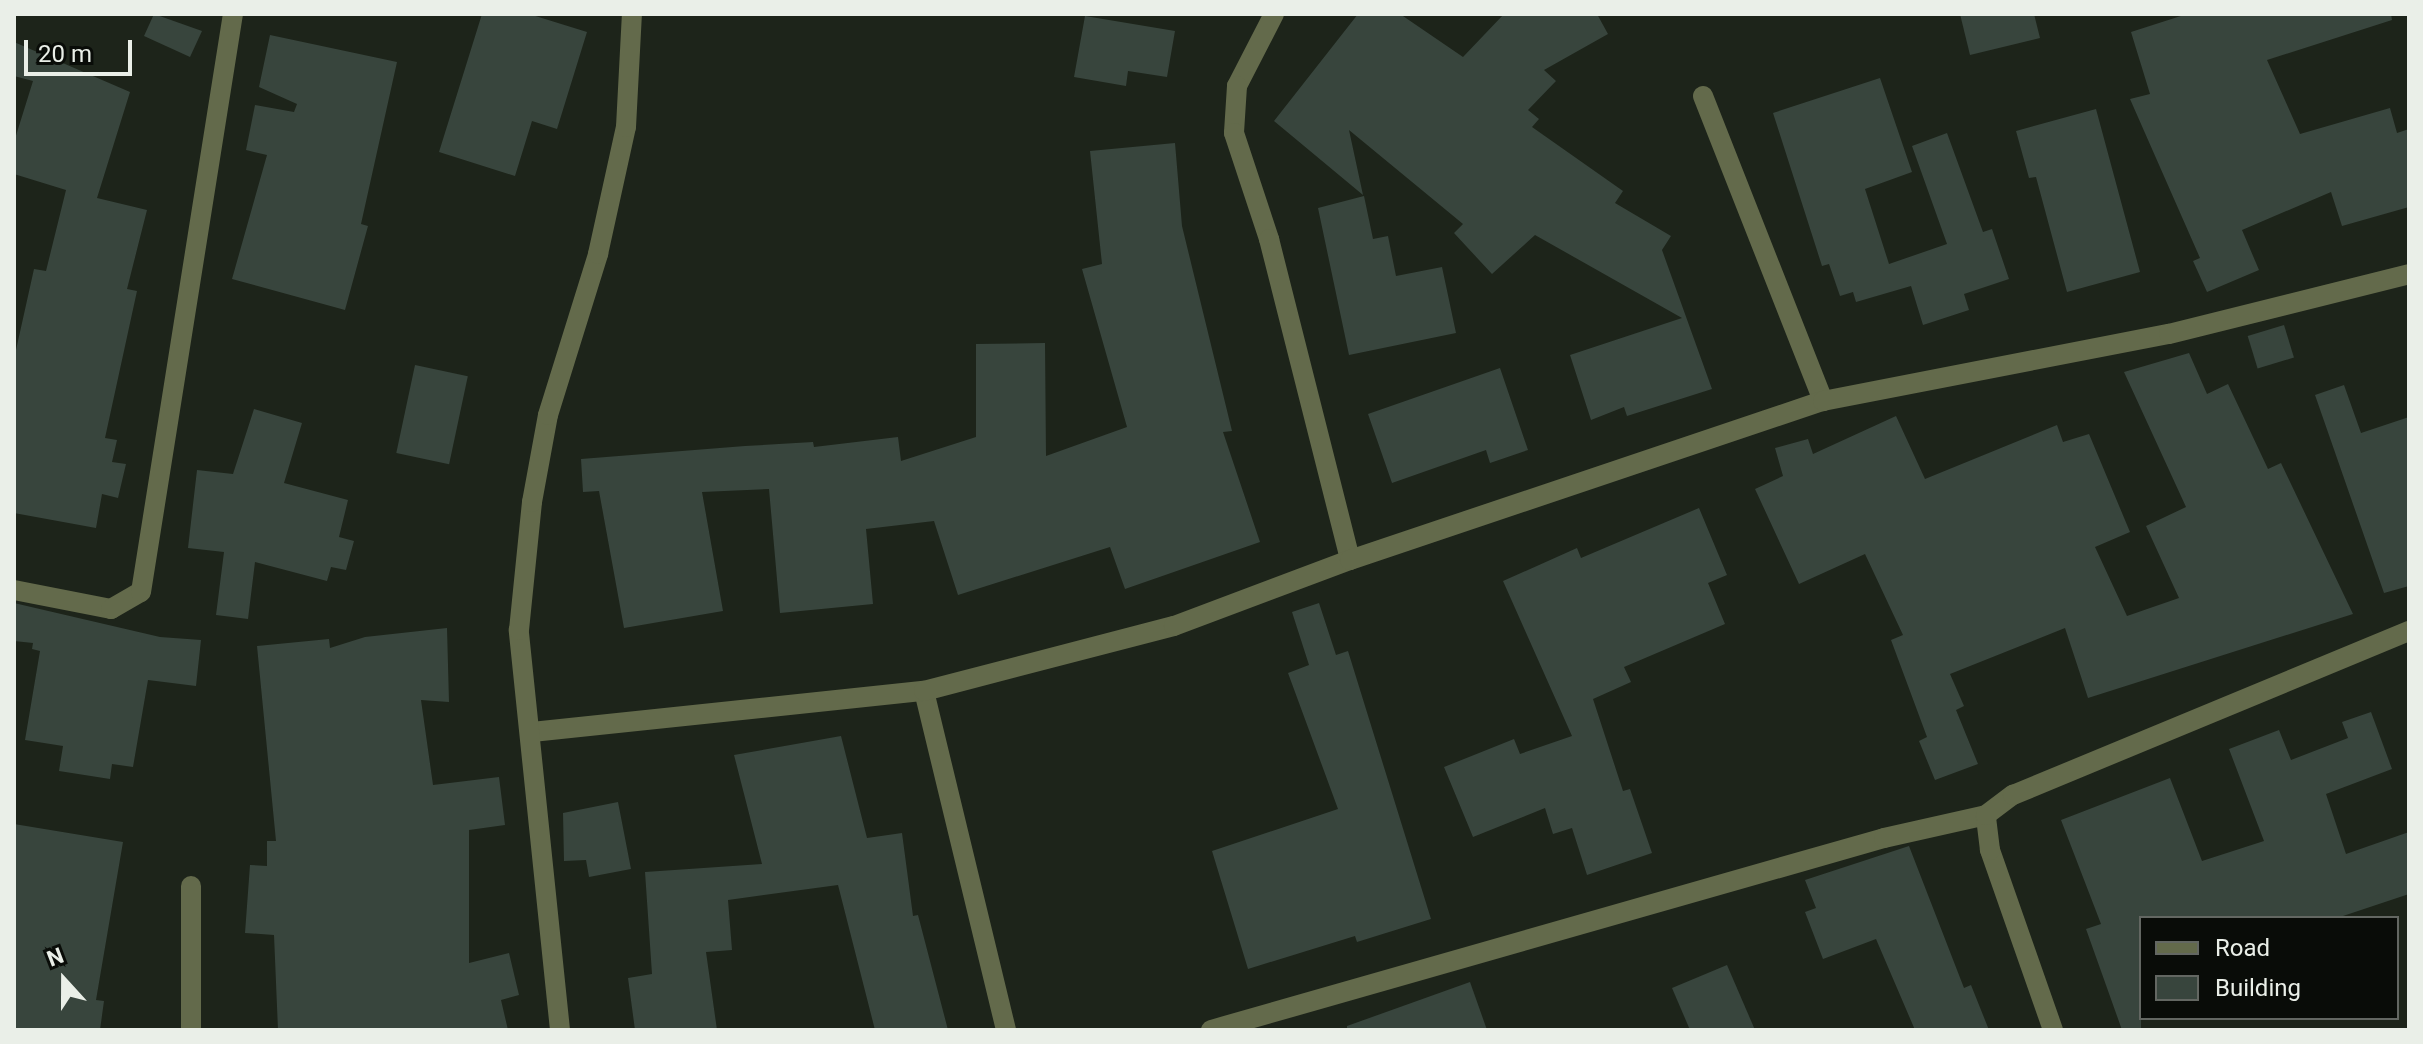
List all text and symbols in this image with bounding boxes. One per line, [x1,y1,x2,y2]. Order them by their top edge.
scale bar [28,24,136,74]
text: 20 m [38,40,92,68]
legend [2139,916,2399,1020]
text: Road [2215,934,2270,962]
north arrow [24,940,104,1020]
text: N [43,943,67,972]
text: Building [2215,974,2301,1002]

